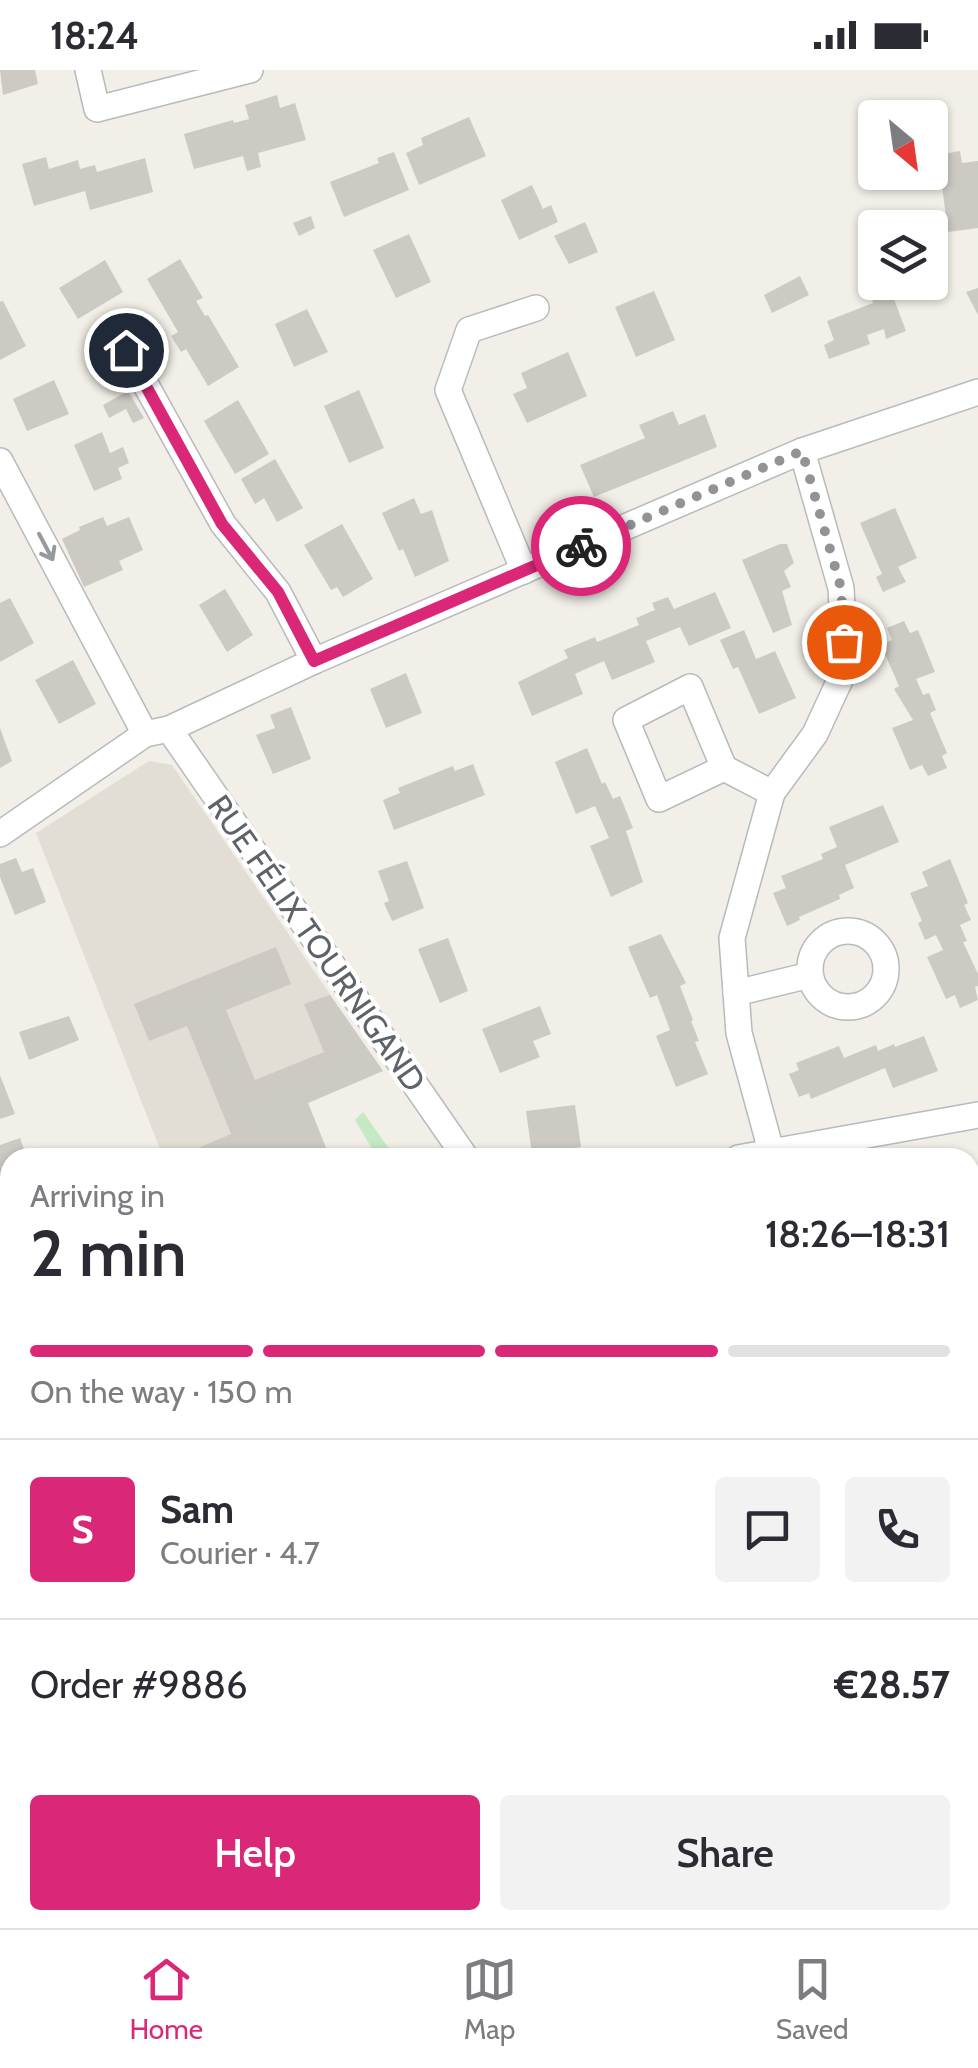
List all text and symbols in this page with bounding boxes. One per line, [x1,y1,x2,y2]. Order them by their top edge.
text: 18:24 [50,12,139,59]
north arrow [858,100,948,190]
map controls [858,100,948,300]
button: layers [858,210,948,300]
pin [84,308,169,393]
icon: home [99,323,154,378]
courier [531,496,631,596]
icon: bike [554,519,609,574]
one-way arrow [37,532,56,562]
pin [802,600,887,685]
icon: bag [817,615,872,670]
street label: RUE FÉLIX TOURNIGAND [200,787,434,1099]
text: Arriving in [30,1176,165,1215]
text: 18:26–18:31 [765,1210,950,1257]
text: 2 min [30,1213,187,1292]
text: On the way · 150 m [30,1372,293,1411]
button: chat [715,1477,820,1582]
button: phone [845,1477,950,1582]
text: Sam [160,1486,234,1533]
text: S [71,1506,94,1553]
text: Courier · 4.7 [160,1533,320,1572]
text: Order #9886 [30,1661,248,1708]
text: €28.57 [834,1661,950,1708]
button: Help [30,1795,480,1910]
button: Share [500,1795,950,1910]
tab: Home [129,1952,203,2046]
tab: Map [462,1952,517,2046]
tab: Saved [776,1952,849,2046]

